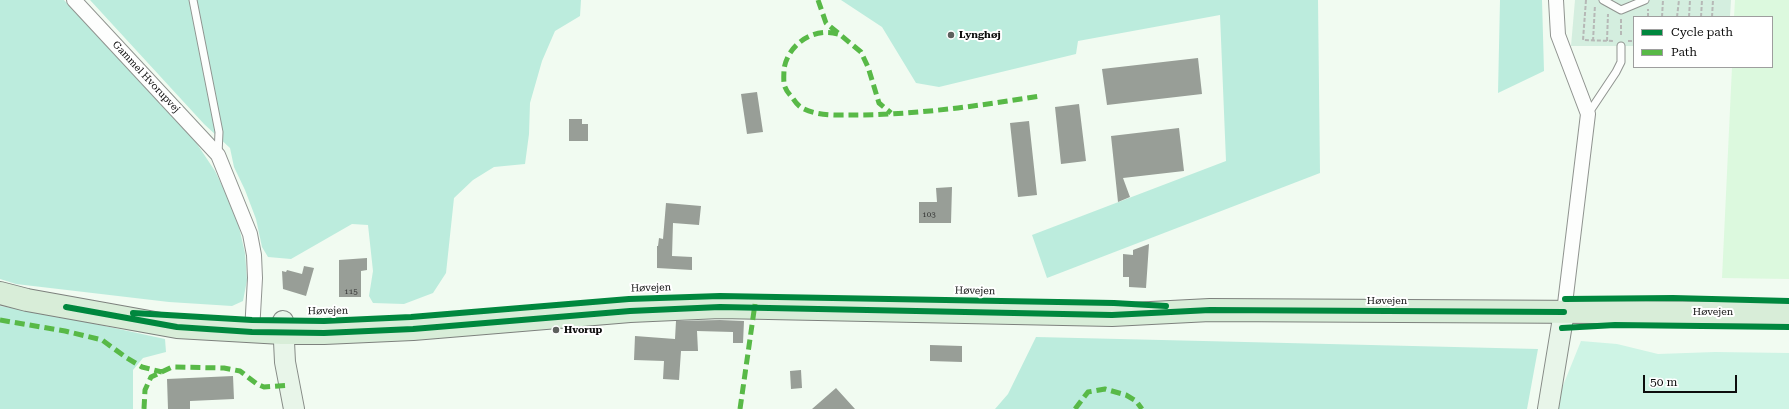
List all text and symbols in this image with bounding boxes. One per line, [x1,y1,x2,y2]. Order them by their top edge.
legend [1633,16,1773,68]
text: Cycle path [1671,25,1733,39]
place label: Lynghøj [959,29,1001,41]
marker: Lynghøj [946,30,956,40]
street label: Gammel Hvorupvej [110,39,182,115]
text: Path [1671,45,1697,59]
house number: 103 [922,210,936,220]
street label: Høvejen [631,281,671,295]
street label: Høvejen [955,285,995,297]
house number: 115 [344,287,358,297]
street label: Høvejen [1367,295,1407,307]
street label: Høvejen [308,305,348,317]
street label: Høvejen [1693,306,1733,318]
place label: Hvorup [564,324,602,336]
marker: Hvorup [551,325,561,335]
scale bar [1645,367,1739,393]
text: 50 m [1650,375,1677,389]

